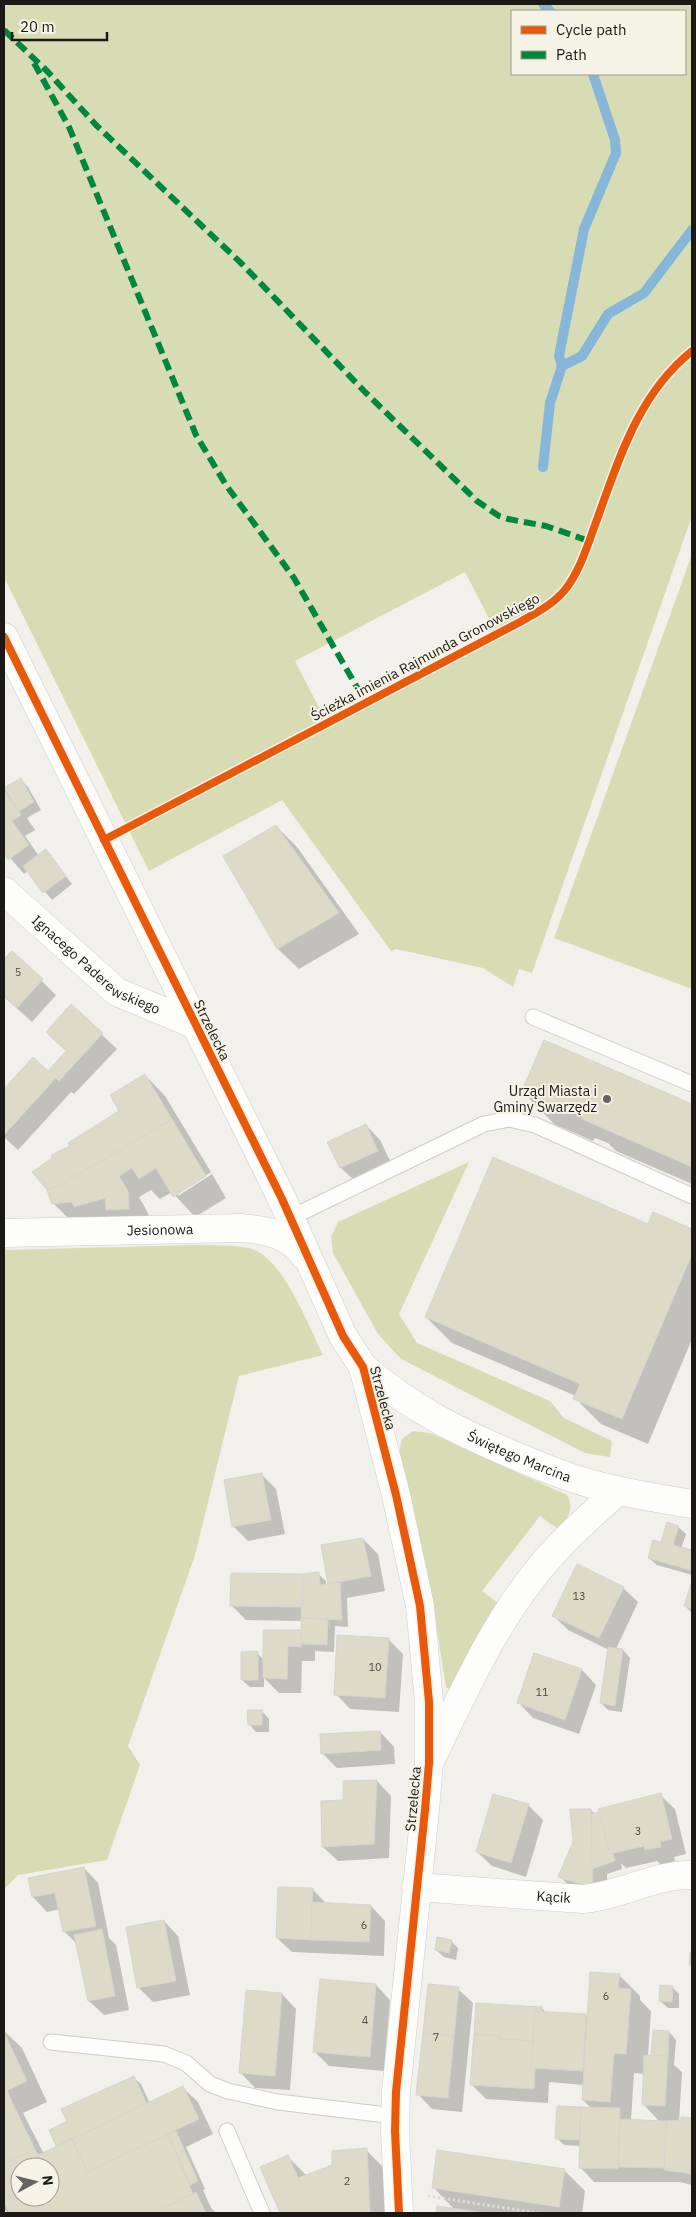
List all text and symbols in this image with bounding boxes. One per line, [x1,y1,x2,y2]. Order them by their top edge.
scale bar [12,10,108,42]
legend [511,10,686,75]
text: 20 m [20,17,55,36]
text: Cycle path [556,20,627,39]
text: Path [556,45,587,64]
street label: Ścieżka imienia Rajmunda Gronowskiego [307,588,543,725]
street label: Ignacego Paderewskiego [28,911,163,1018]
house number: 5 [15,965,21,979]
street label: Strzelecka [190,997,235,1064]
place label: Urząd Miasta i Gminy Swarzędz [493,1082,597,1116]
marker: Urząd Miasta i Gminy Swarzędz [601,1093,613,1105]
street label: Jesionowa [126,1220,194,1239]
street label: Strzelecka [366,1364,400,1432]
street label: Świętego Marcina [464,1426,574,1486]
house number: 13 [572,1589,586,1603]
house number: 10 [368,1660,382,1674]
house number: 11 [535,1685,549,1699]
street label: Strzelecka [401,1765,425,1832]
house number: 3 [635,1824,641,1838]
street label: Kącik [536,1887,572,1907]
house number: 6 [361,1918,367,1932]
house number: 6 [603,1989,609,2003]
house number: 4 [362,2013,369,2027]
house number: 7 [433,2030,439,2044]
north arrow [10,2157,60,2207]
text: N [38,2174,57,2187]
house number: 2 [344,2174,350,2188]

